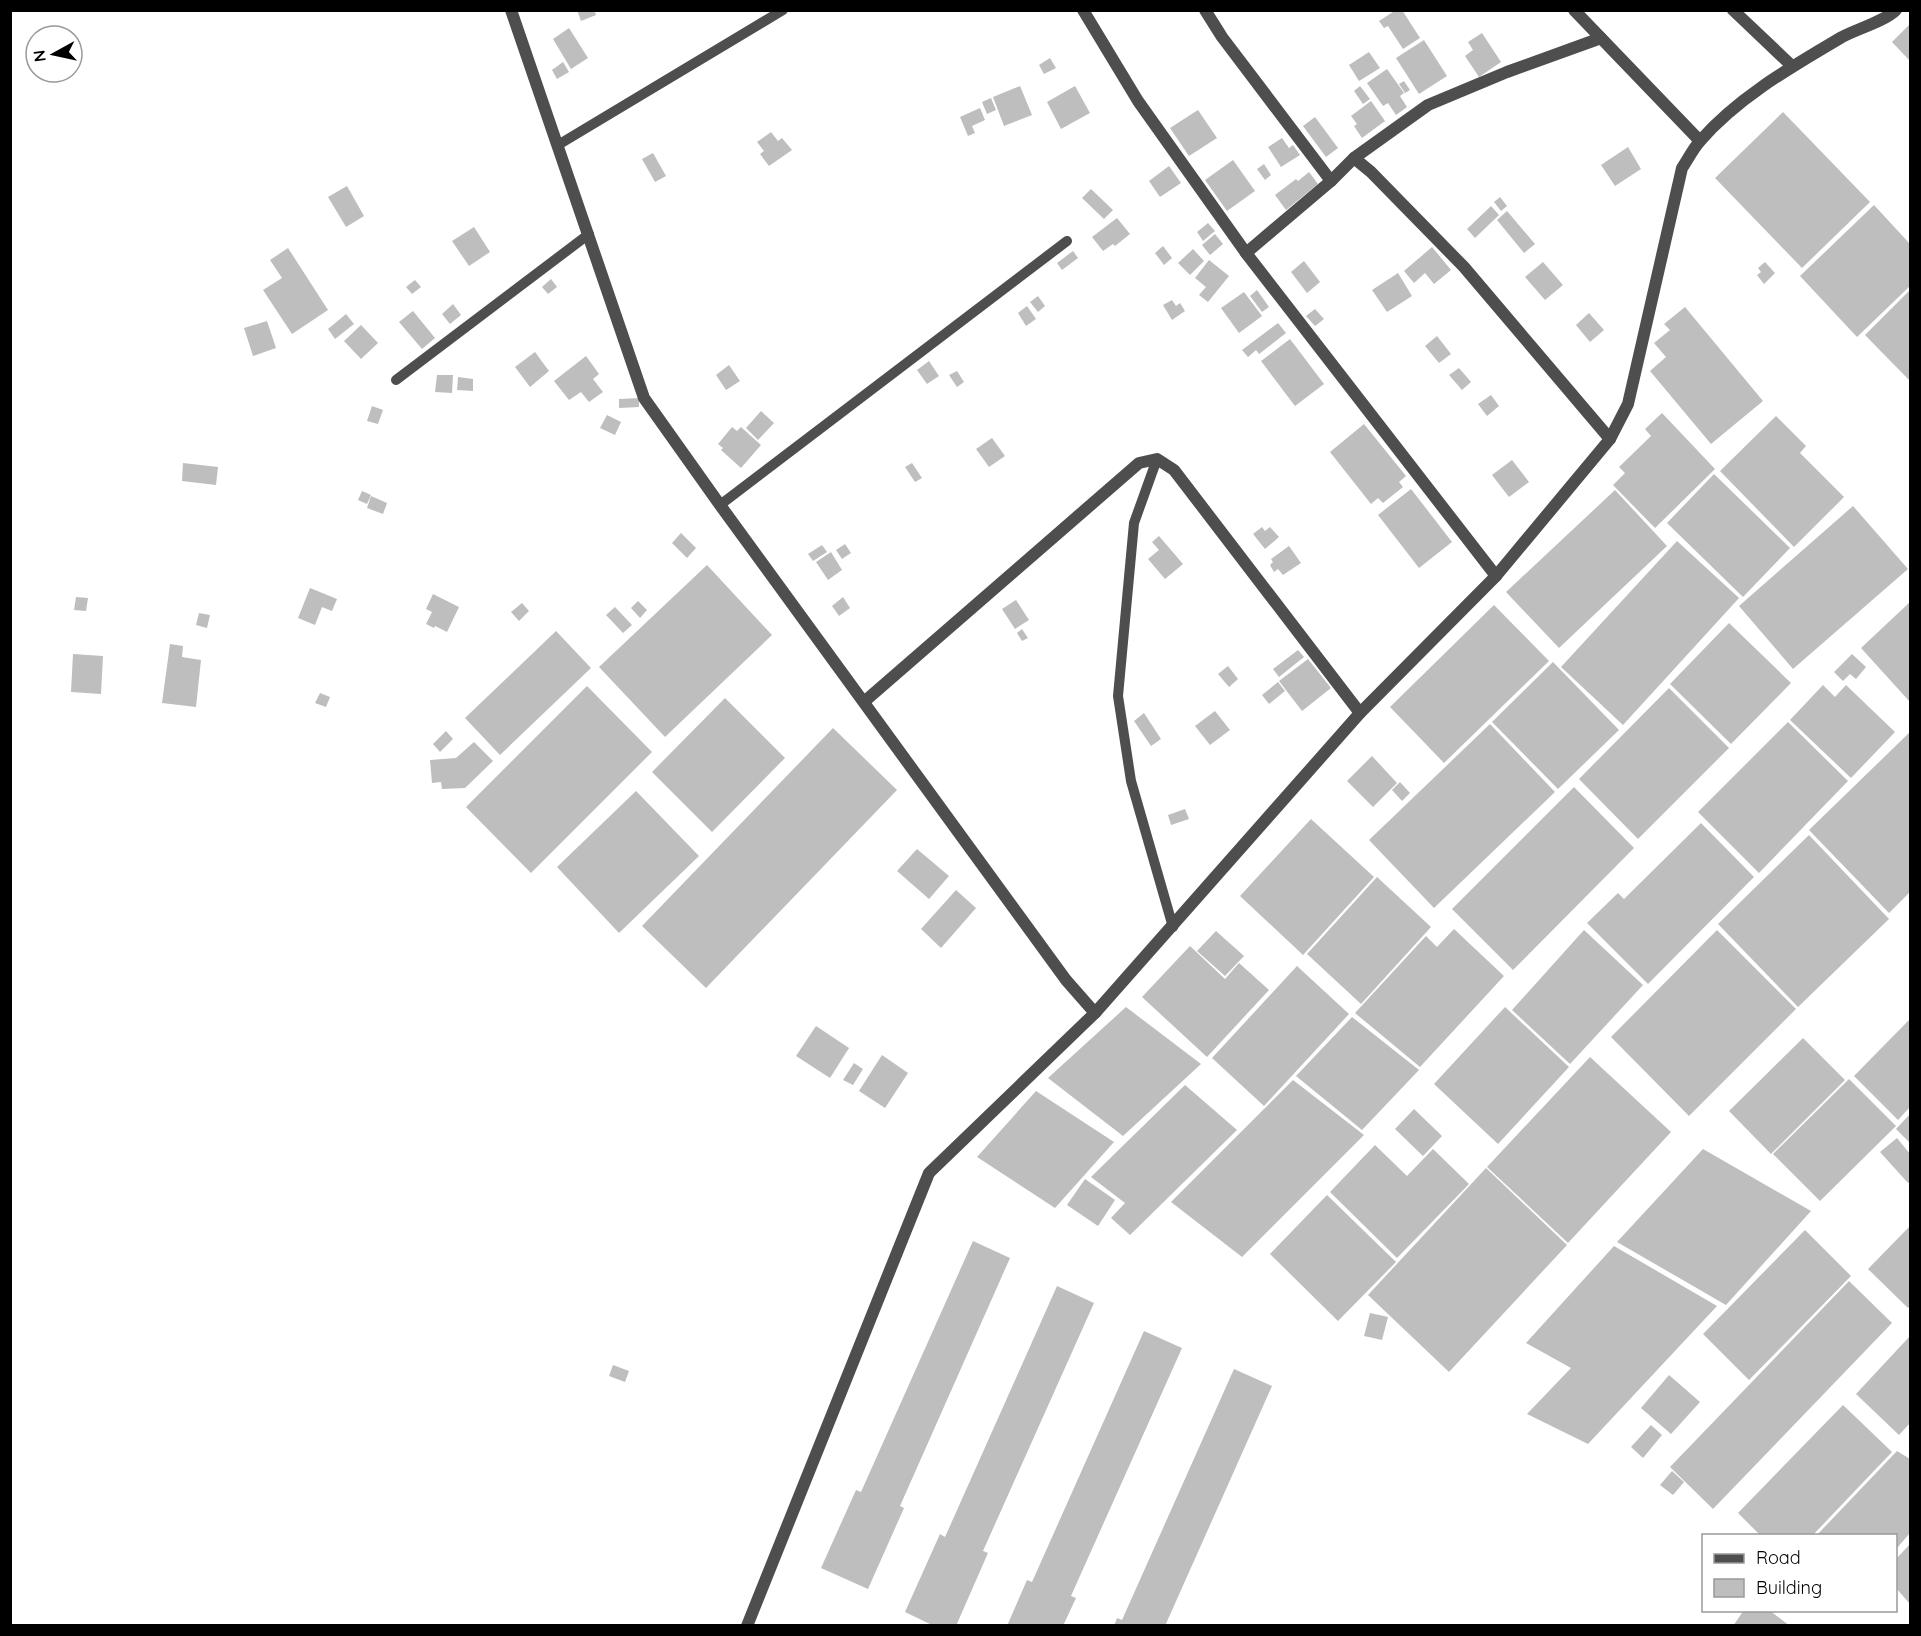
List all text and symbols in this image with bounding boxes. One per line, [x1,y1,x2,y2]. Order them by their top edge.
north arrow [24,24,84,84]
text: N [28,49,50,63]
legend [1702,1534,1897,1612]
text: Road [1756,1546,1801,1569]
text: Building [1756,1576,1822,1599]

